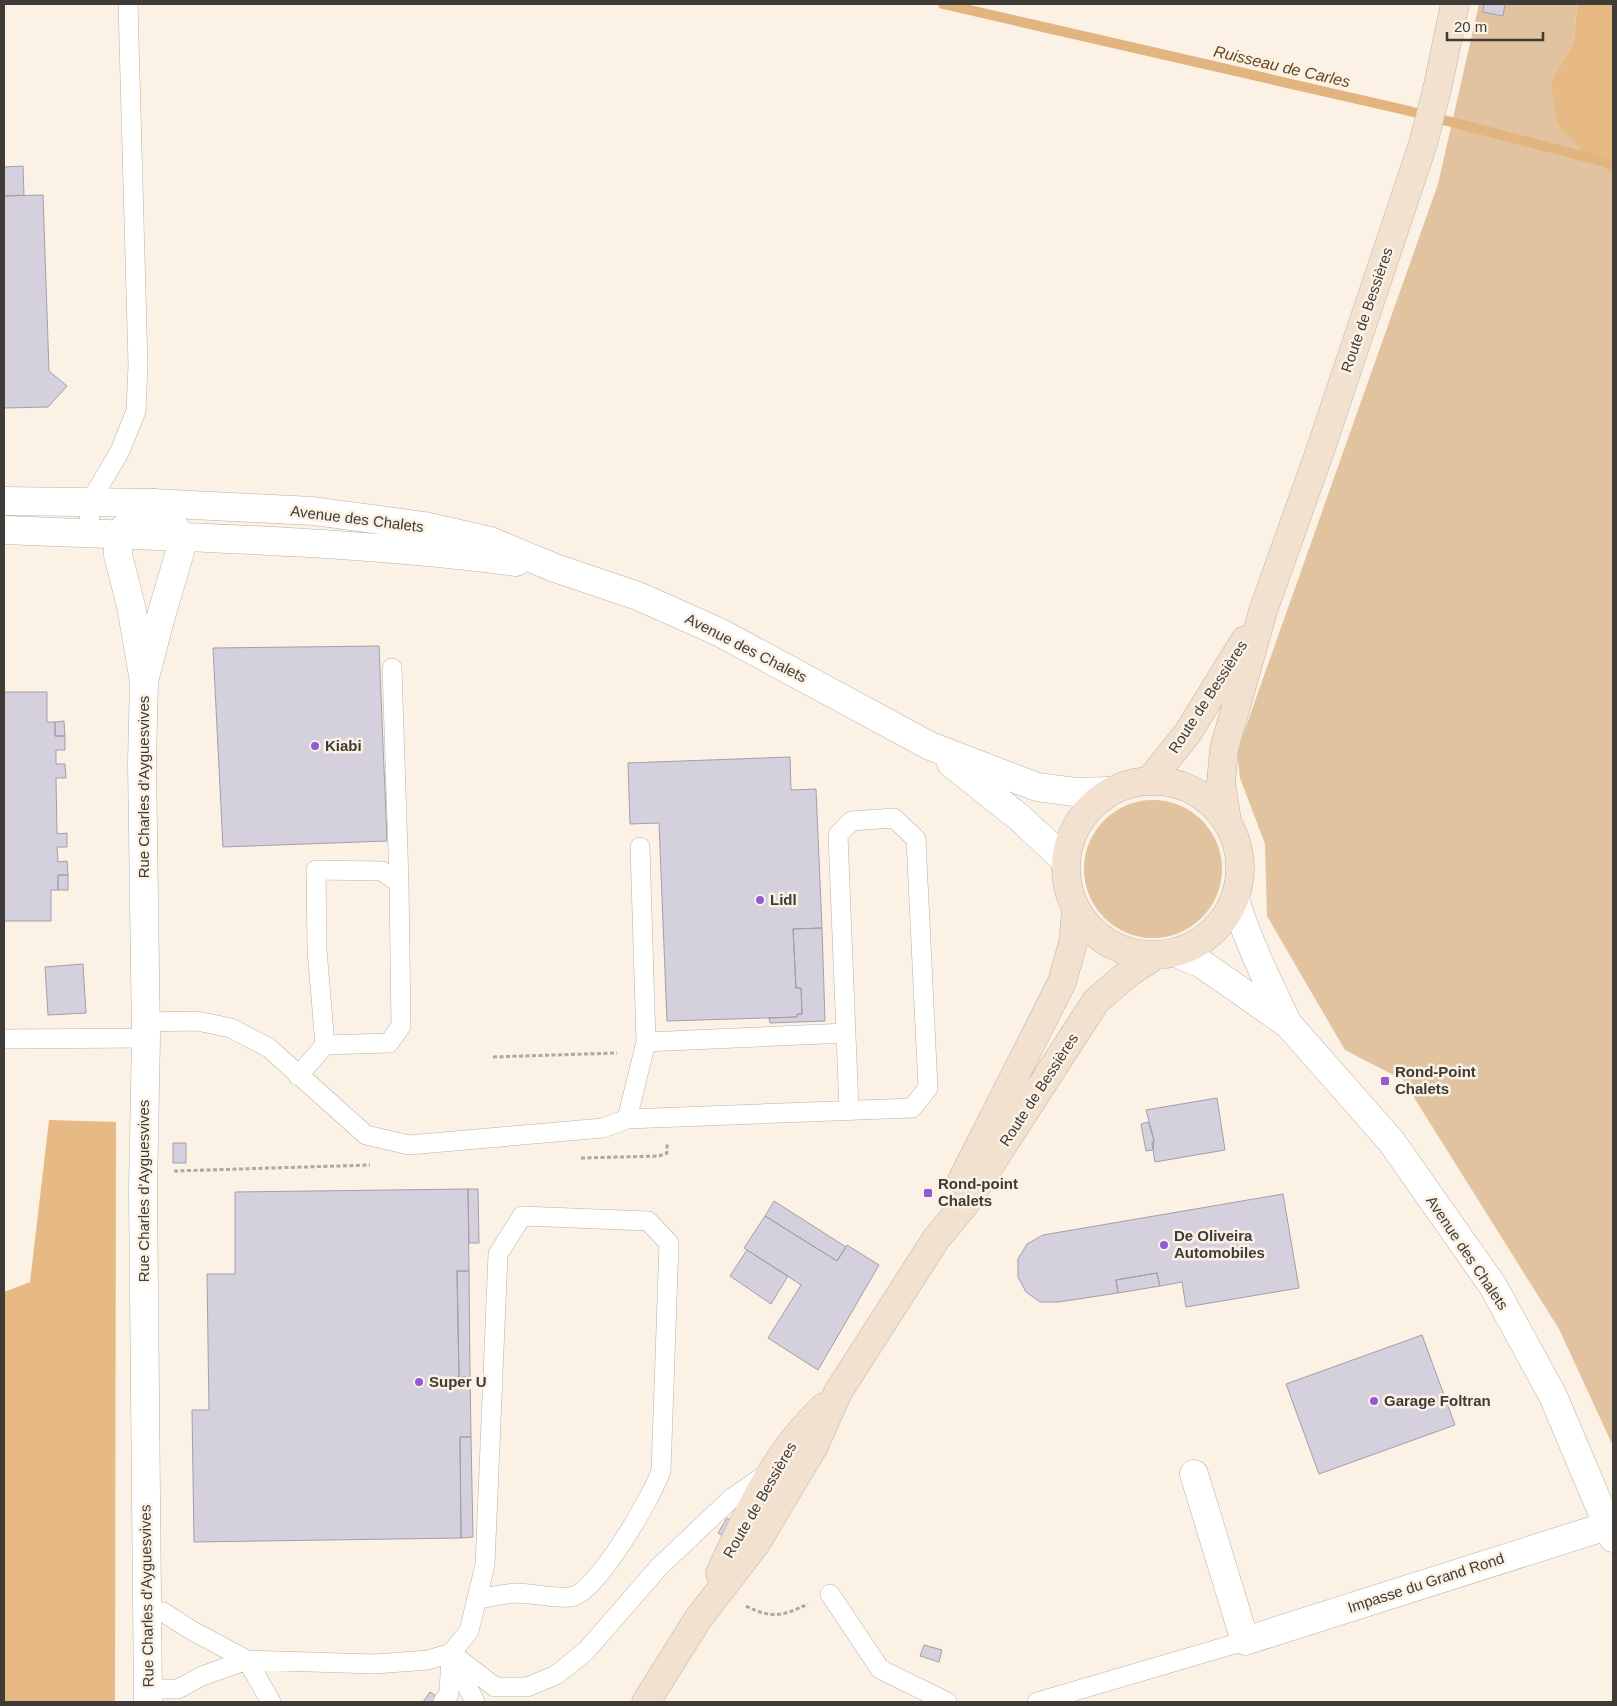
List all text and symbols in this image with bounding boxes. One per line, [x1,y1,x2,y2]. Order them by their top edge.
scale bar [1447,10,1543,42]
text: 20 m [1454,18,1487,35]
water label: Ruisseau de Carles [1212,43,1352,90]
street label: Route de Bessières [1337,245,1396,374]
street label: Avenue des Chalets [290,502,425,535]
street label: Avenue des Chalets [683,610,810,686]
street label: Route de Bessières [1165,637,1250,756]
street label: Rue Charles d'Ayguesvives [135,696,152,878]
place label: Kiabi [325,737,362,754]
marker: Kiabi [309,740,321,752]
place label: Lidl [770,891,797,908]
marker: Lidl [754,894,766,906]
street label: Route de Bessières [996,1030,1081,1149]
place label: Rond-Point Chalets [1395,1063,1476,1097]
marker: Rond-Point Chalets [1379,1075,1391,1087]
street label: Rue Charles d'Ayguesvives [135,1100,152,1282]
place label: Rond-point Chalets [938,1175,1018,1209]
marker: Rond-point Chalets [922,1187,934,1199]
street label: Avenue des Chalets [1423,1192,1512,1313]
place label: De Oliveira Automobiles [1174,1227,1265,1261]
marker: De Oliveira Automobiles [1158,1239,1170,1251]
place label: Super U [429,1373,487,1390]
marker: Super U [413,1376,425,1388]
place label: Garage Foltran [1384,1392,1491,1409]
marker: Garage Foltran [1368,1395,1380,1407]
street label: Route de Bessières [719,1439,800,1561]
street label: Rue Charles d'Ayguesvives [136,1505,157,1687]
street label: Impasse du Grand Rond [1345,1549,1506,1616]

